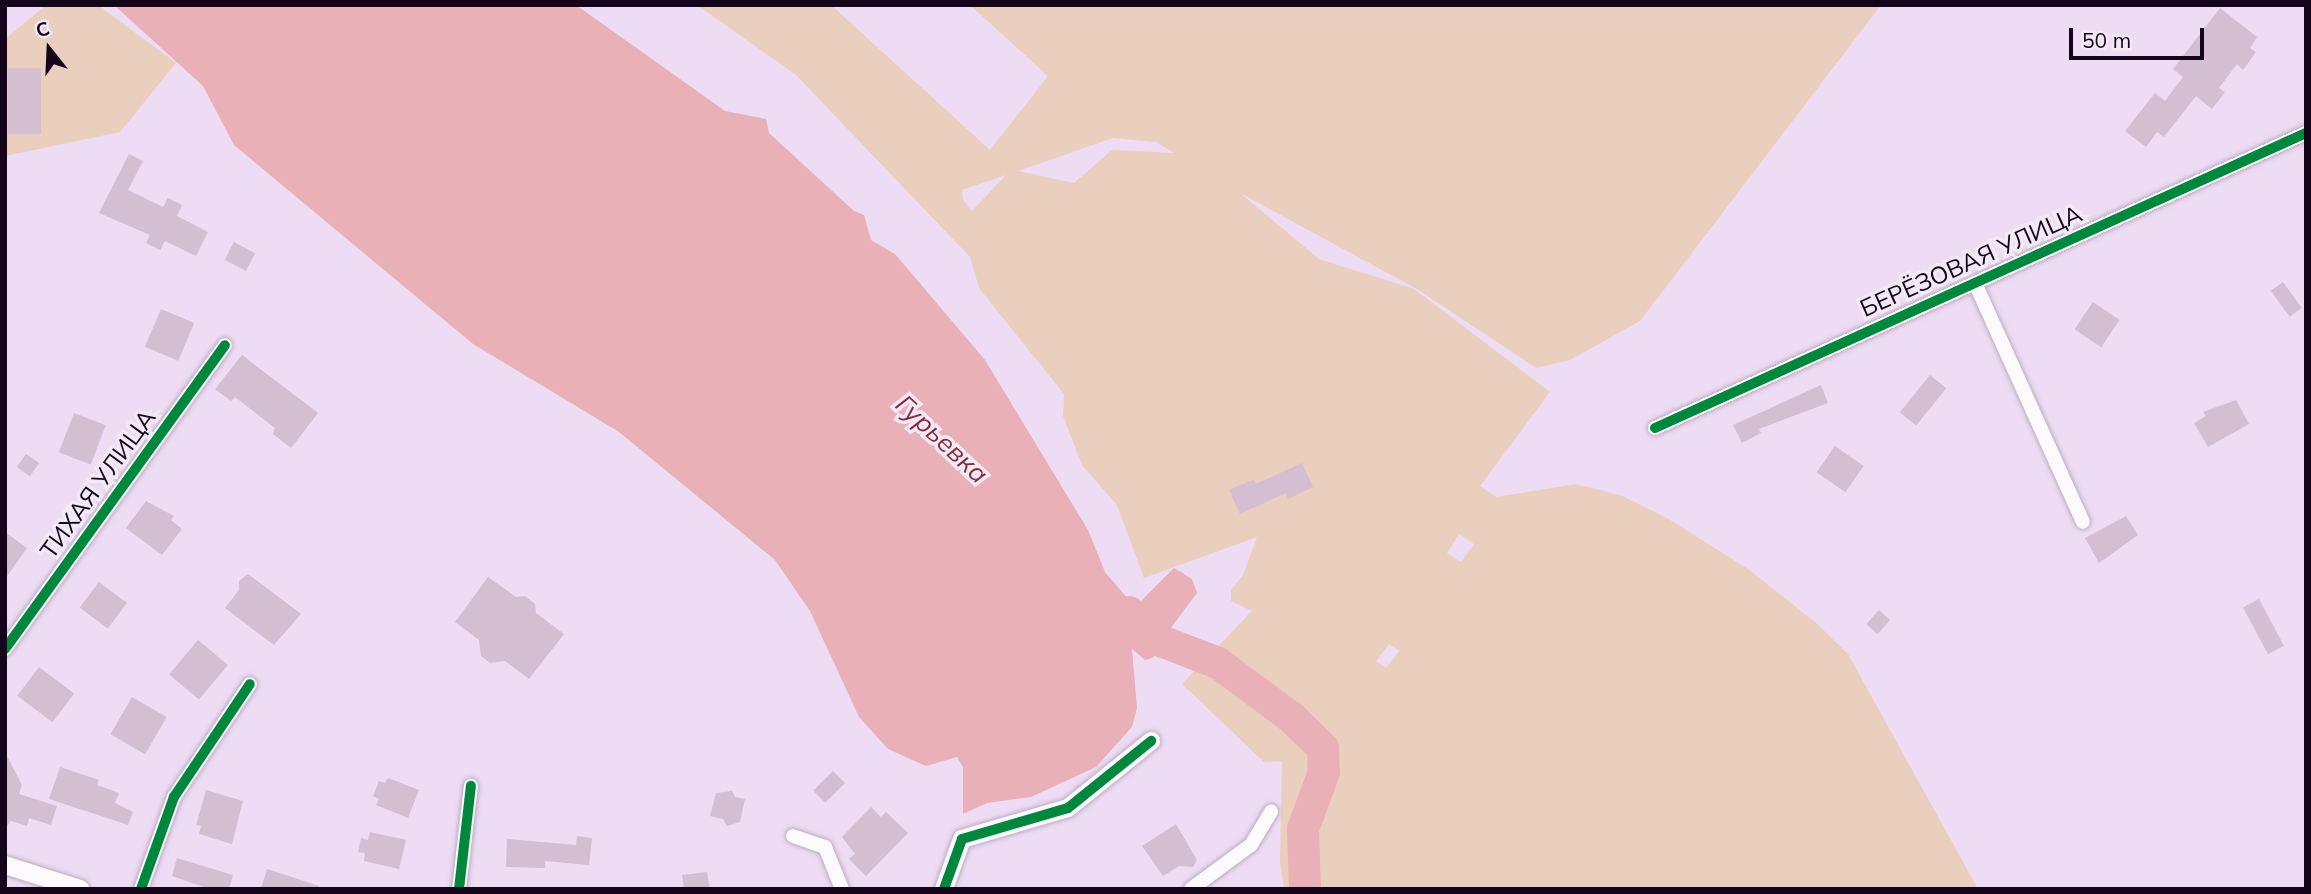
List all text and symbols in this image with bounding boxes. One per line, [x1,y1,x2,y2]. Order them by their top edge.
north arrow [14,14,84,84]
scale bar [2073,14,2208,58]
text: С [33,16,52,42]
text: 50 m [2082,27,2131,53]
street label: БЕРЁЗОВАЯ УЛИЦА [1856,199,2086,323]
water label: Гурьевка [889,388,995,490]
street label: ТИХАЯ УЛИЦА [34,404,162,564]

